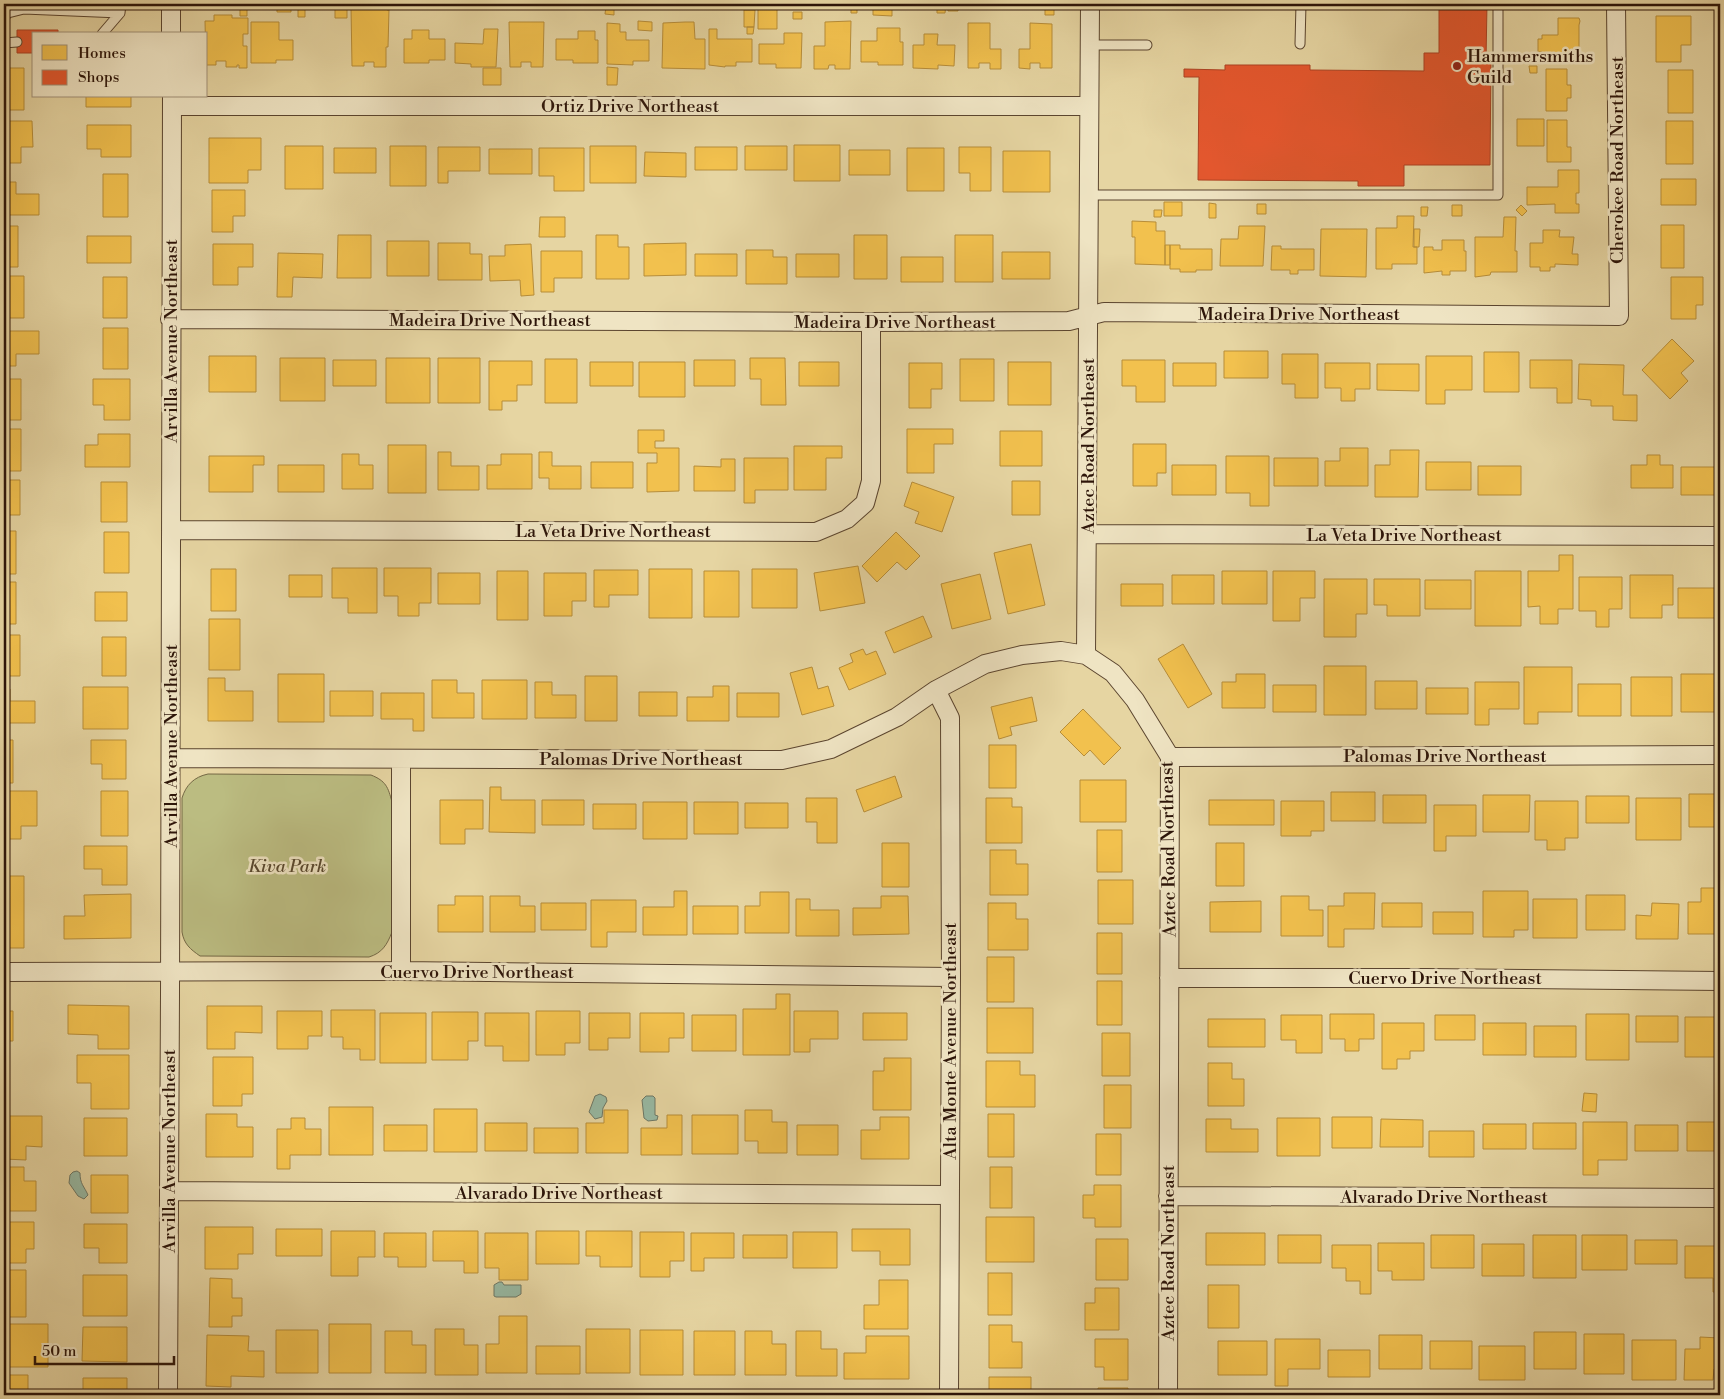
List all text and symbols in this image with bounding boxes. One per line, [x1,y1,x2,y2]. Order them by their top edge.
legend [32,32,208,98]
text: Homes [78,44,126,63]
place label: Hammersmiths Guild [1467,45,1594,89]
street label: Cherokee Road Northeast [1606,55,1629,264]
marker: Hammersmiths Guild [1451,60,1463,72]
text: Shops [78,68,119,87]
street label: Ortiz Drive Northeast [541,95,720,118]
street label: Arvilla Avenue Northeast [160,239,183,444]
street label: Madeira Drive Northeast [1198,303,1401,326]
street label: Madeira Drive Northeast [389,309,592,332]
street label: Madeira Drive Northeast [794,311,997,334]
street label: Aztec Road Northeast [1077,357,1100,535]
street label: La Veta Drive Northeast [515,520,711,543]
street label: La Veta Drive Northeast [1306,524,1502,547]
street label: Arvilla Avenue Northeast [160,644,183,849]
street label: Palomas Drive Northeast [1343,745,1547,768]
street label: Palomas Drive Northeast [539,748,743,771]
street label: Aztec Road Northeast [1155,760,1182,938]
park label: Kiva Park [248,855,326,878]
street label: Alta Monte Avenue Northeast [939,922,962,1161]
street label: Cuervo Drive Northeast [380,961,574,984]
street label: Cuervo Drive Northeast [1348,967,1542,990]
street label: Arvilla Avenue Northeast [158,1049,181,1254]
street label: Aztec Road Northeast [1157,1164,1180,1342]
street label: Alvarado Drive Northeast [454,1182,663,1205]
street label: Alvarado Drive Northeast [1339,1186,1548,1209]
scale bar [35,1334,174,1366]
text: 50 m [42,1342,76,1361]

